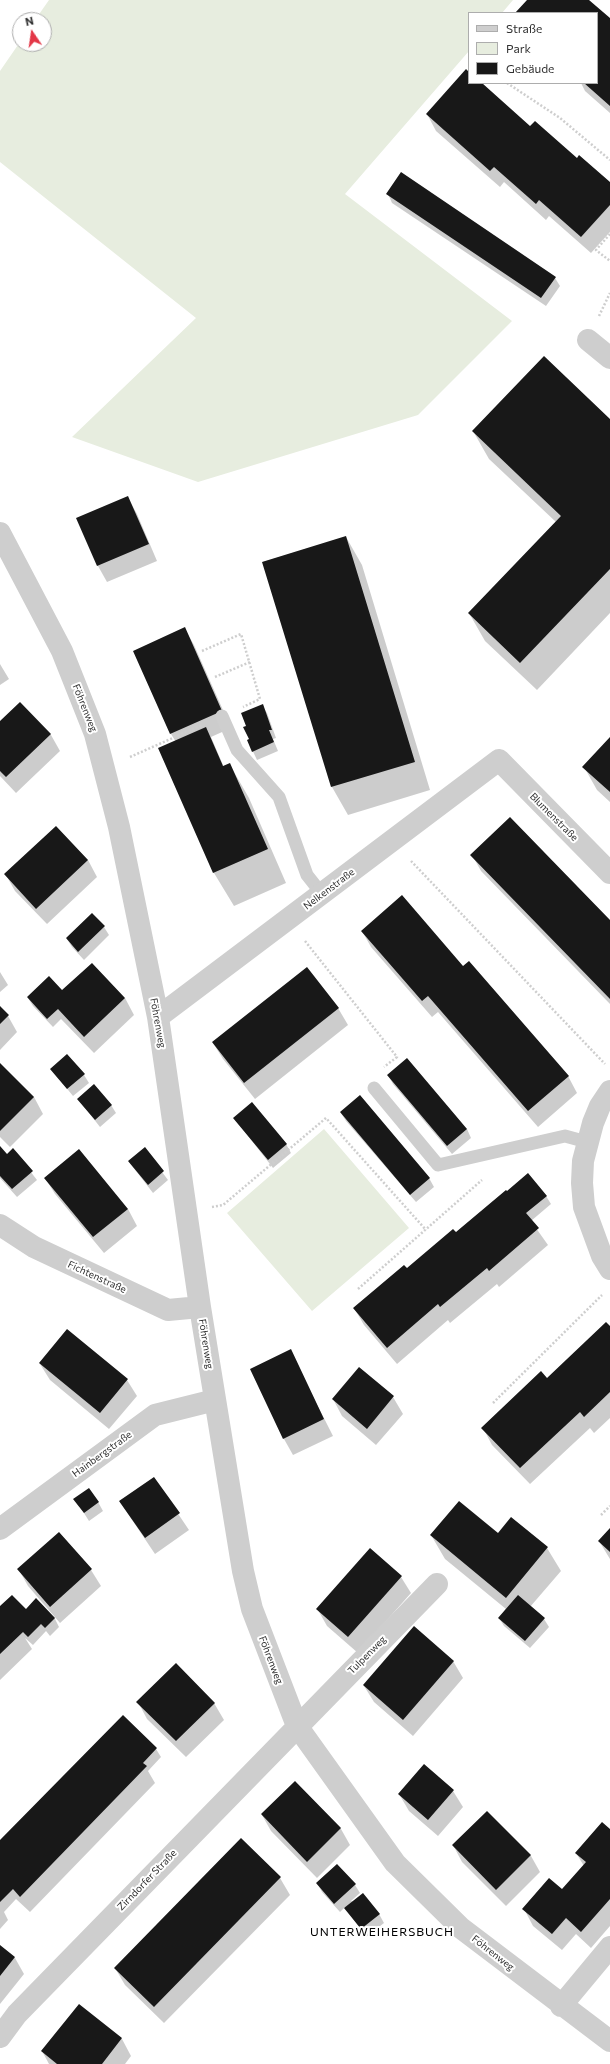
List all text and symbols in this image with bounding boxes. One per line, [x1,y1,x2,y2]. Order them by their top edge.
north arrow [12,12,52,52]
legend [468,12,598,84]
text: N [24,14,35,28]
text: Straße [506,21,542,35]
text: Park [506,41,531,55]
text: Gebäude [506,61,554,75]
street label: Föhrenweg [70,682,100,734]
street label: Blumenstraße [527,790,581,844]
street label: Nelkenstraße [301,866,357,912]
street label: Föhrenweg [148,997,168,1049]
street label: Fichtenstraße [66,1258,128,1296]
street label: Föhrenweg [196,1318,216,1370]
street label: Hainbergstraße [70,1428,134,1480]
street label: Tulpenweg [345,1633,389,1677]
street label: Föhrenweg [256,1634,286,1686]
street label: Zirndorfer Straße [115,1847,179,1913]
district label: UNTERWEIHERSBUCH [310,1925,454,1939]
street label: Föhrenweg [469,1933,517,1973]

